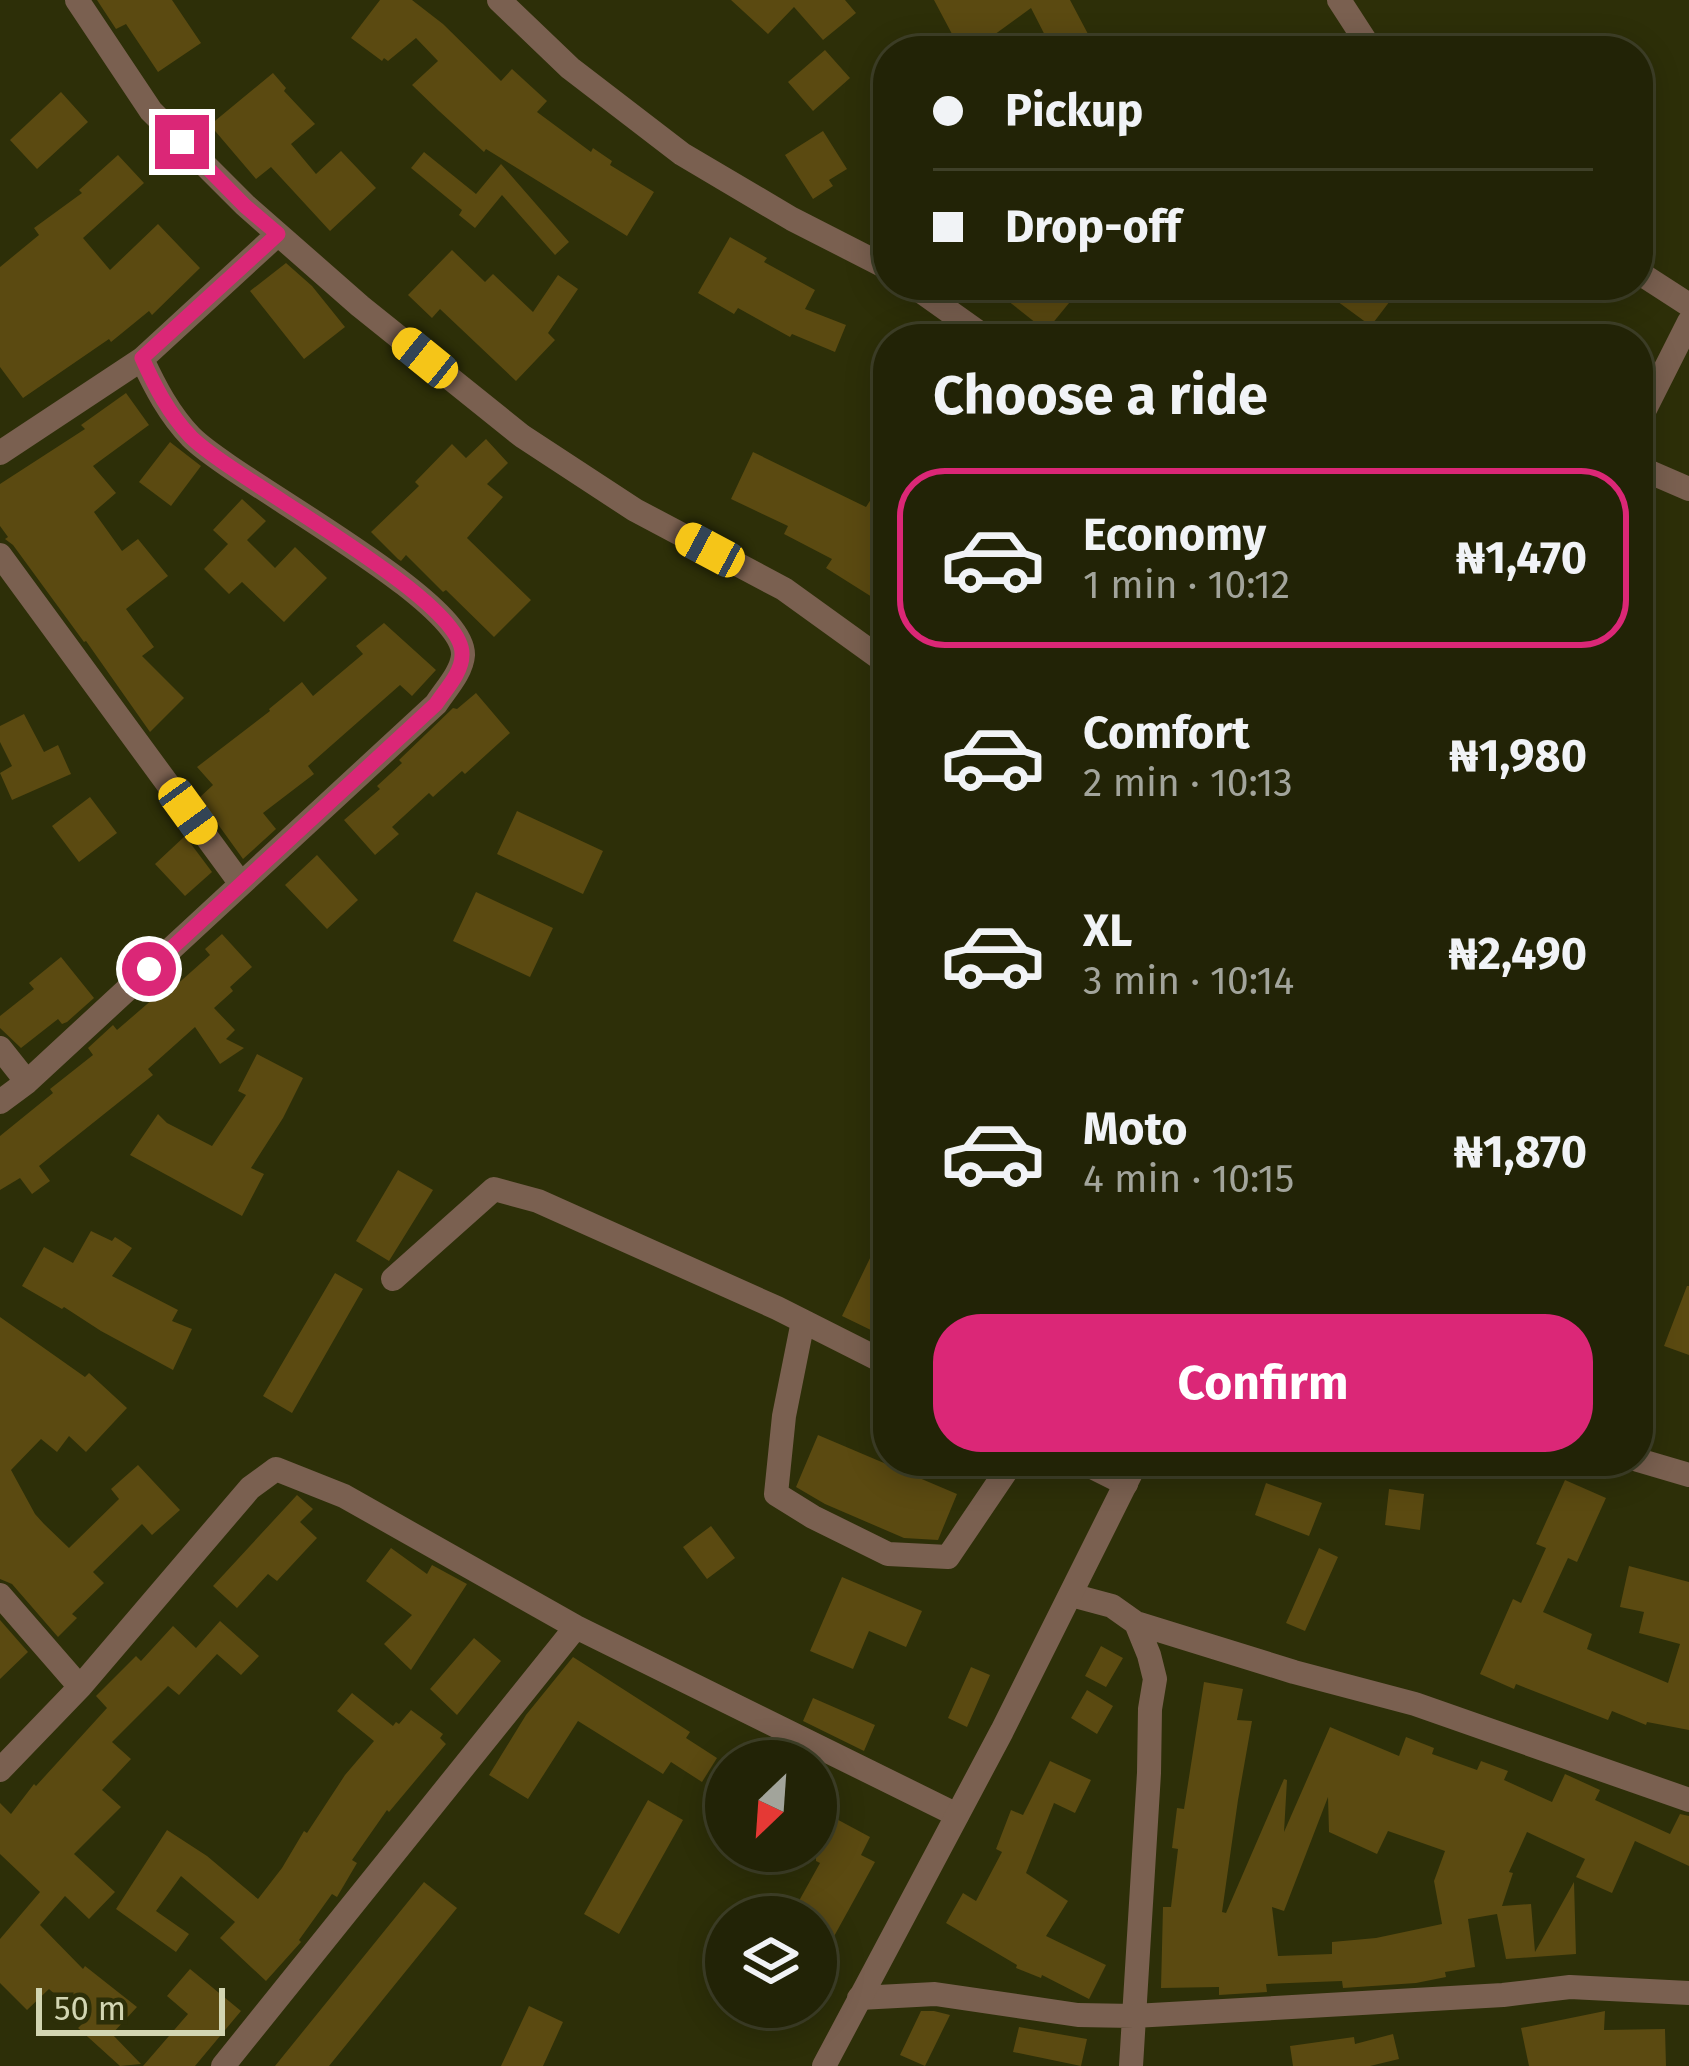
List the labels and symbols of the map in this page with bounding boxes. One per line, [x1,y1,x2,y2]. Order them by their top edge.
route end [155,115,209,169]
car [386,321,464,395]
car [670,517,750,583]
car [152,771,224,851]
route start [122,942,176,996]
north arrow [705,1740,837,1872]
scale bar [36,1982,225,2035]

